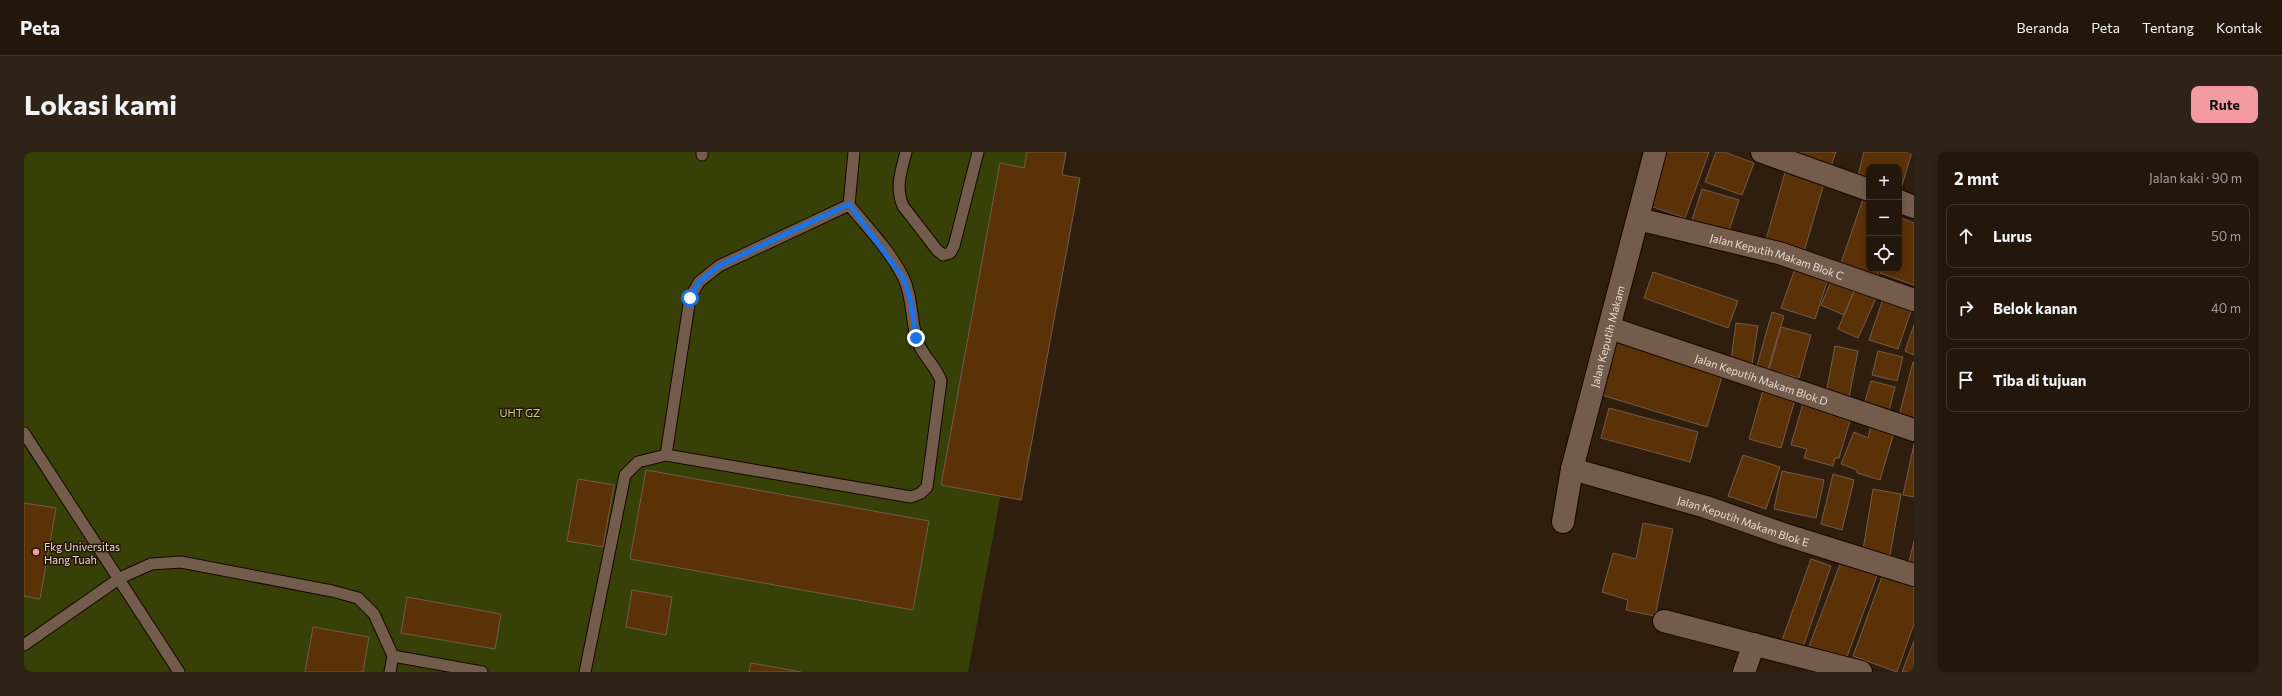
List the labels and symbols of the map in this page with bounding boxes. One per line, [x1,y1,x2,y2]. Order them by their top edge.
street label: Jalan Keputih Makam Blok C [1709,230,1846,282]
street label: Jalan Keputih Makam [1587,284,1626,389]
route start [681,289,699,307]
route end [907,329,925,347]
street label: Jalan Keputih Makam Blok D [1693,351,1830,407]
park label: UHT GZ [500,406,540,419]
street label: Jalan Keputih Makam Blok E [1676,493,1811,548]
place label: Fkg Universitas Hang Tuah [44,540,120,566]
marker: Fkg Universitas Hang Tuah [31,547,41,557]

